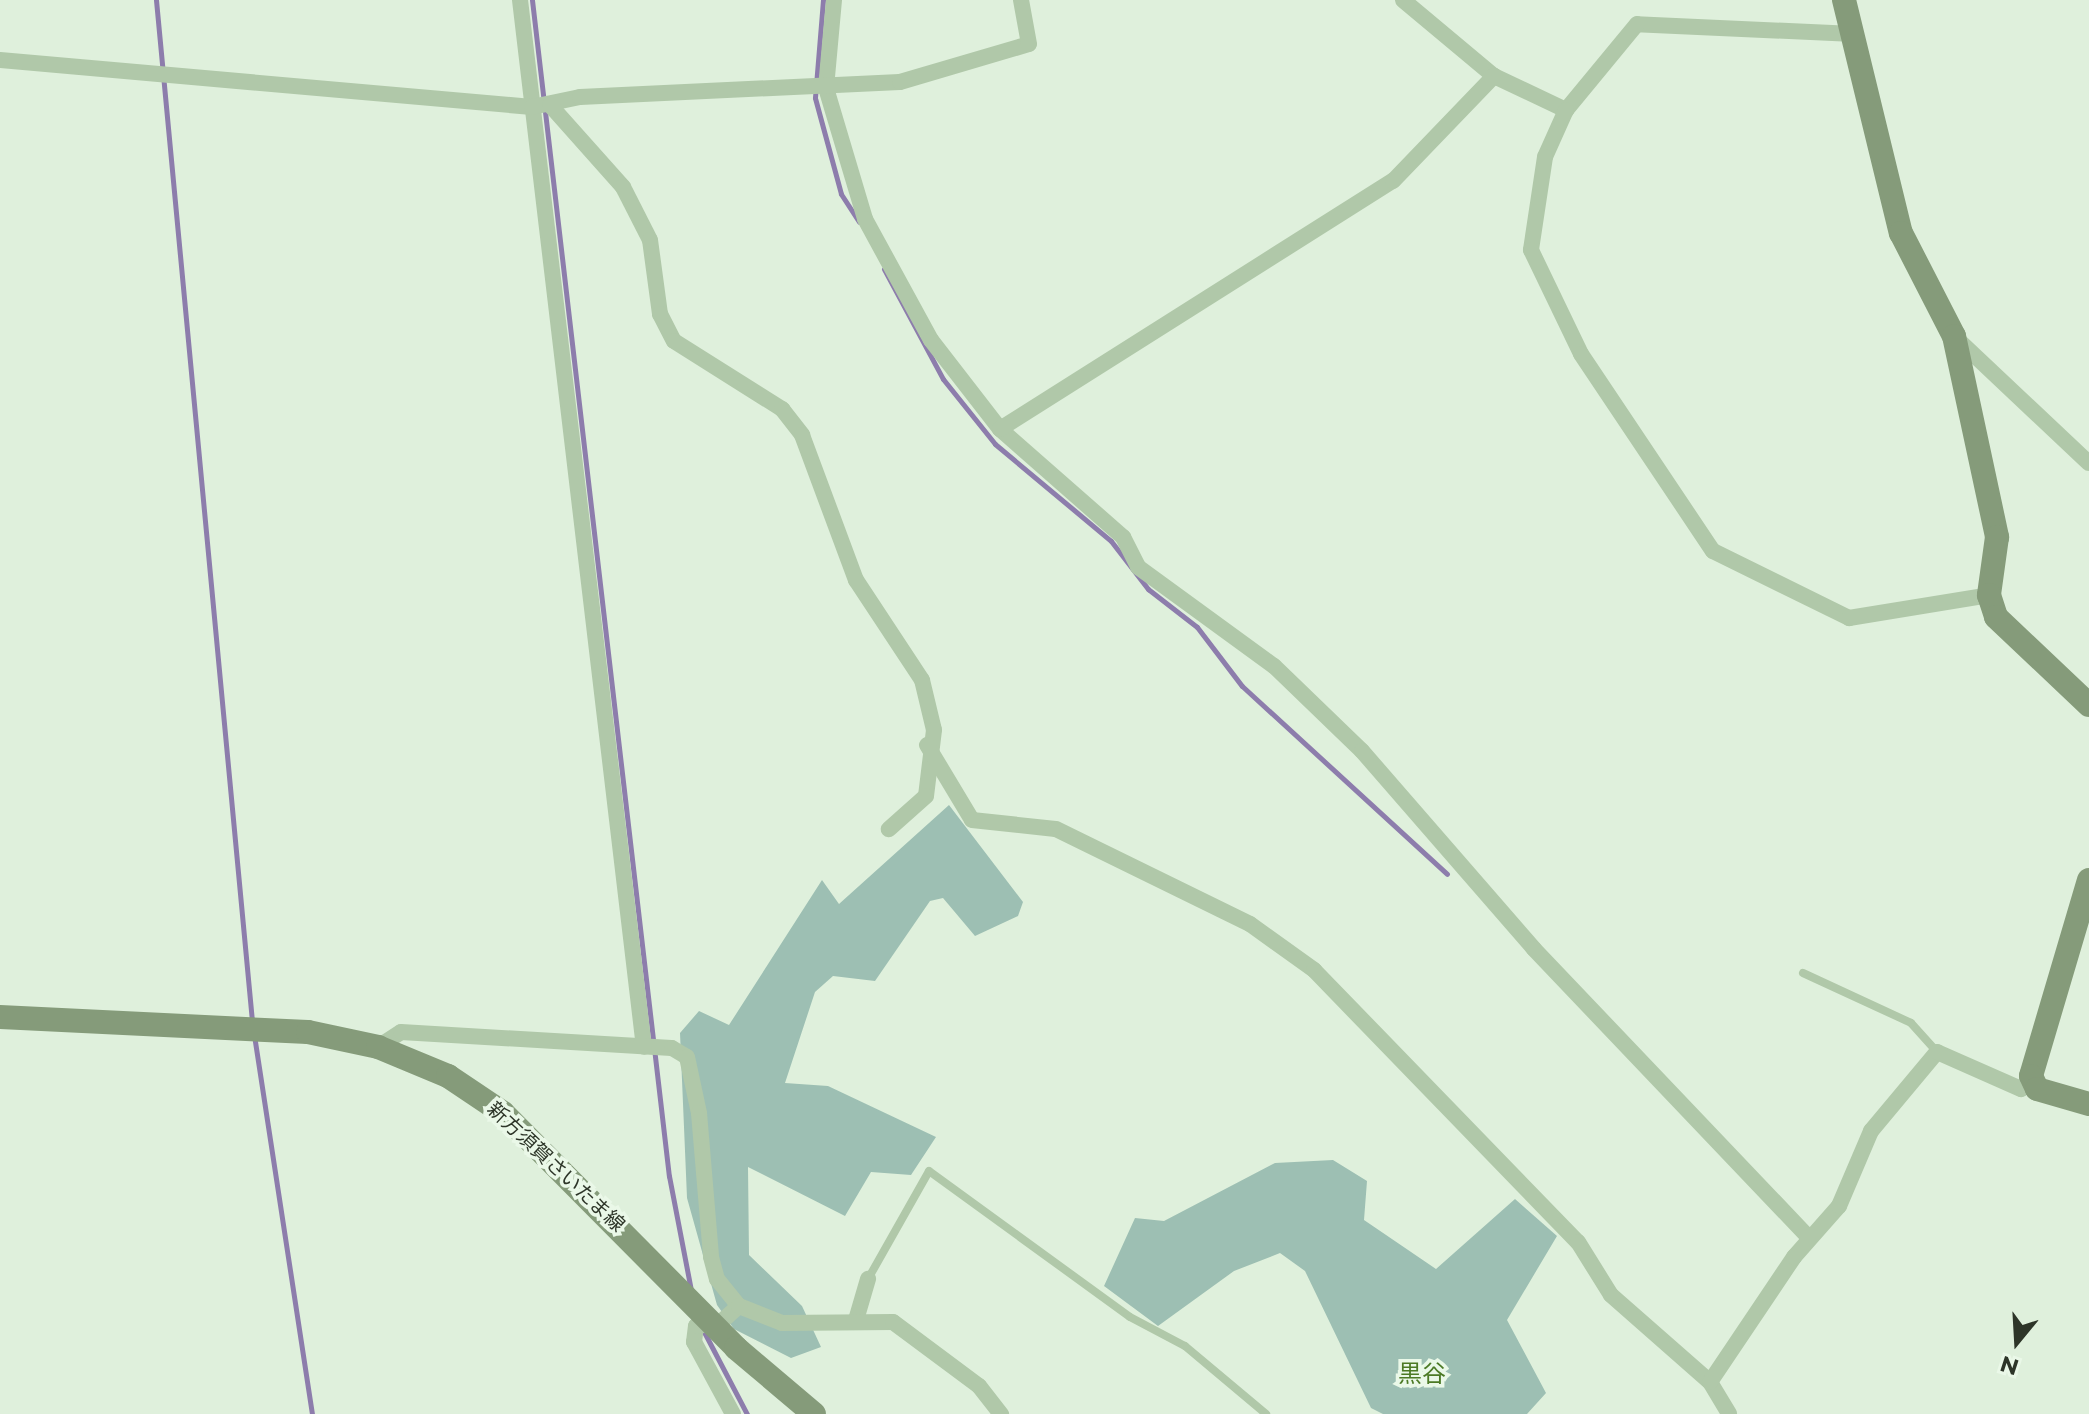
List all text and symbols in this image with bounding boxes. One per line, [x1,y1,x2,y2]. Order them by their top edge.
street label: 新方須賀さいたま線 [482,1097,630,1237]
north arrow [1977,1302,2057,1382]
text: N [1997,1350,2022,1381]
district label: 黒谷 [1398,1360,1446,1388]

